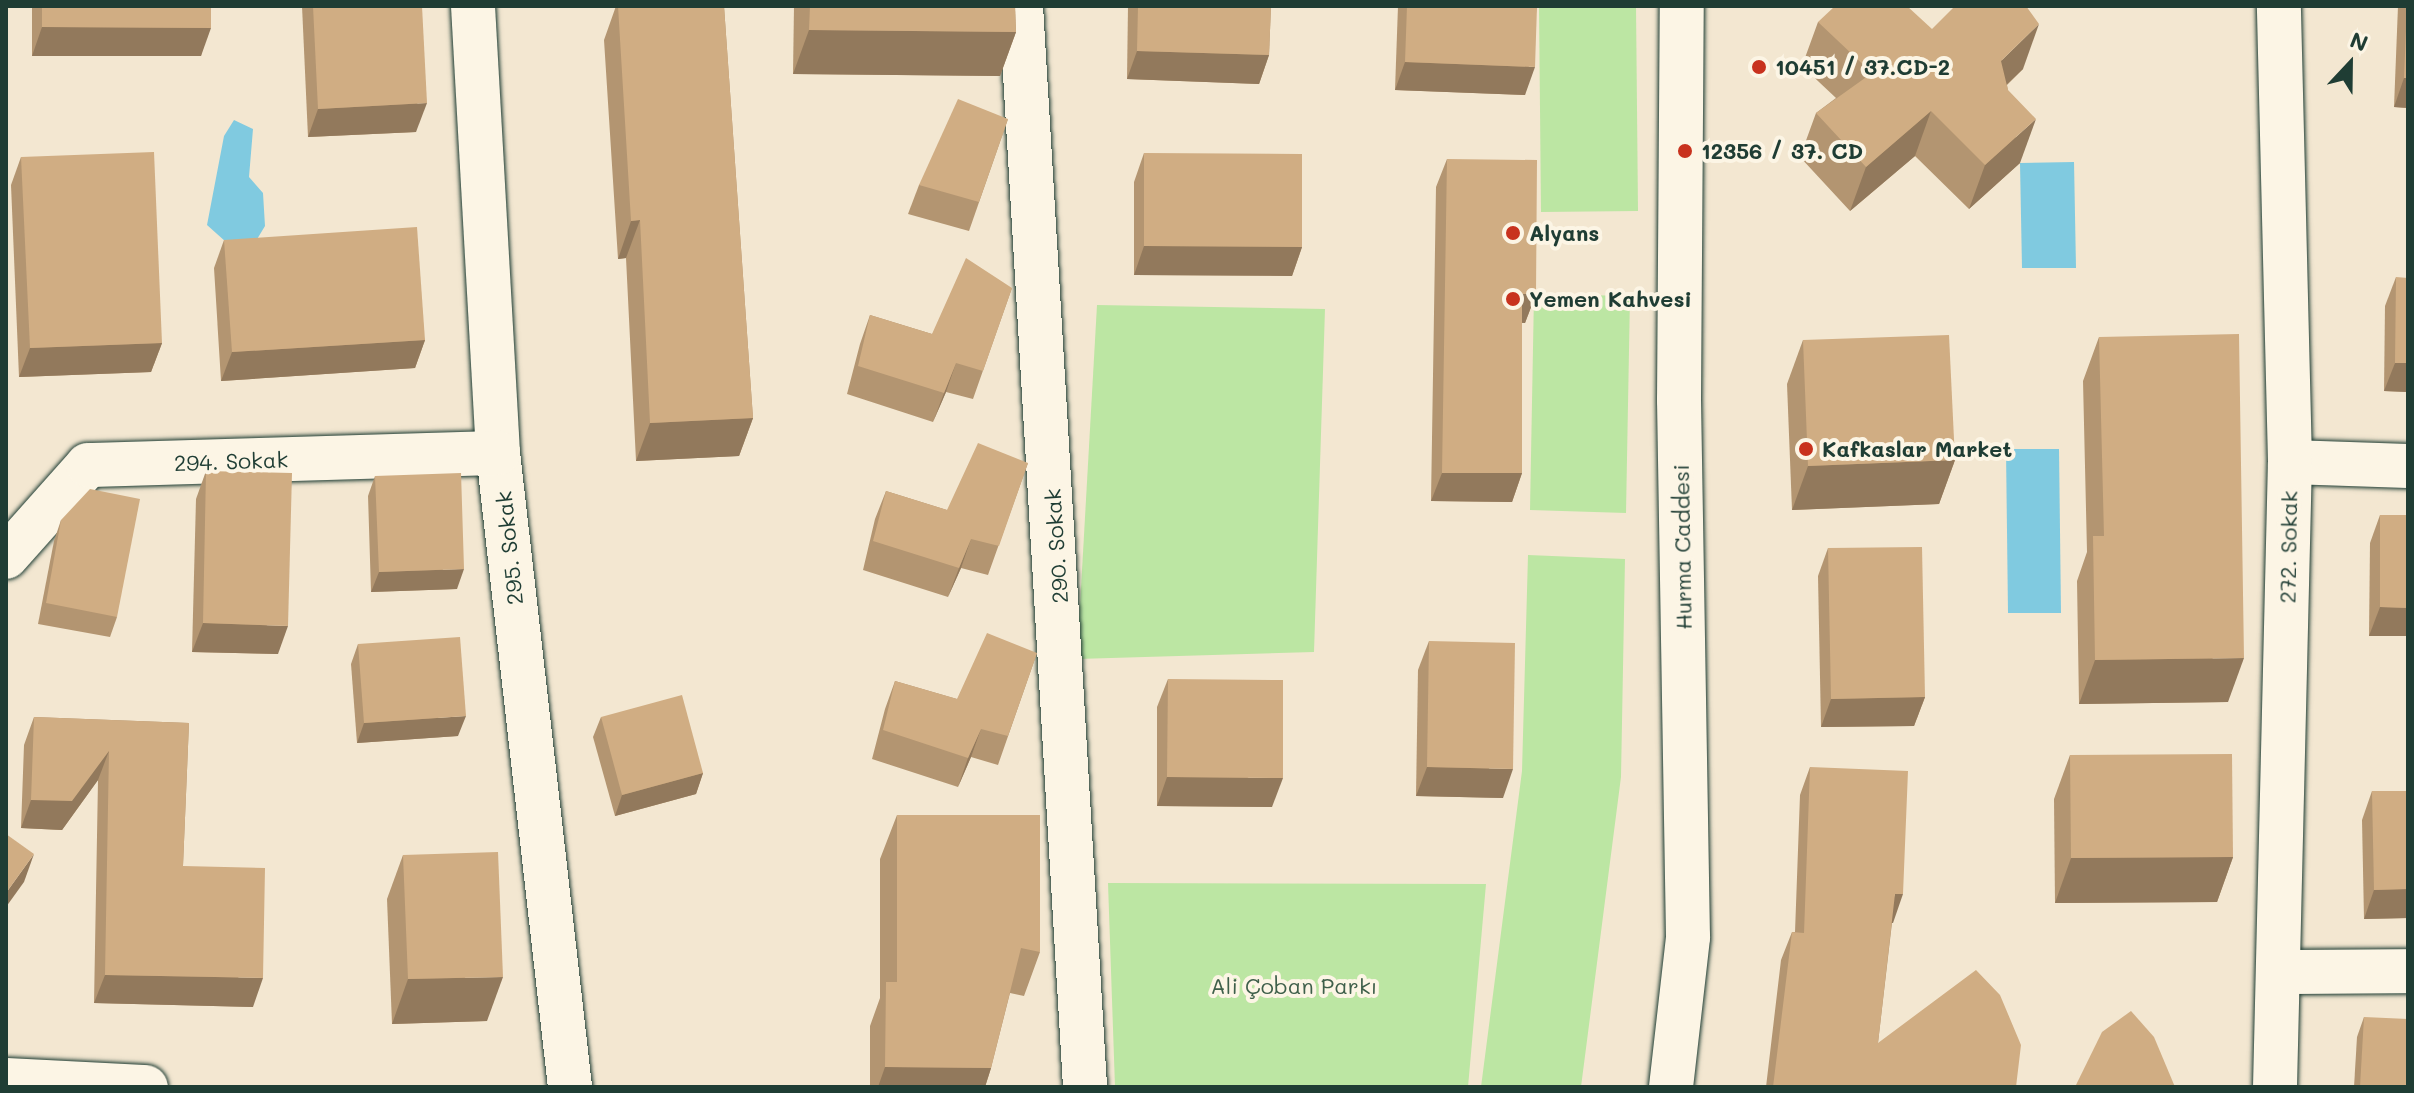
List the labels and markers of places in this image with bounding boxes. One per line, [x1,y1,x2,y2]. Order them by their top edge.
place label: 10451 / 37.CD-2 [1775,54,1950,80]
marker: 10451 / 37.CD-2 [1750,58,1768,76]
place label: 12356 / 37. CD [1701,138,1863,164]
marker: 12356 / 37. CD [1676,142,1694,160]
place label: Alyans [1529,220,1599,246]
marker: Alyans [1504,224,1522,242]
place label: Yemen Kahvesi [1529,286,1692,312]
marker: Yemen Kahvesi [1504,290,1522,308]
place label: Kafkaslar Market [1822,436,2012,462]
marker: Kafkaslar Market [1797,440,1815,458]

